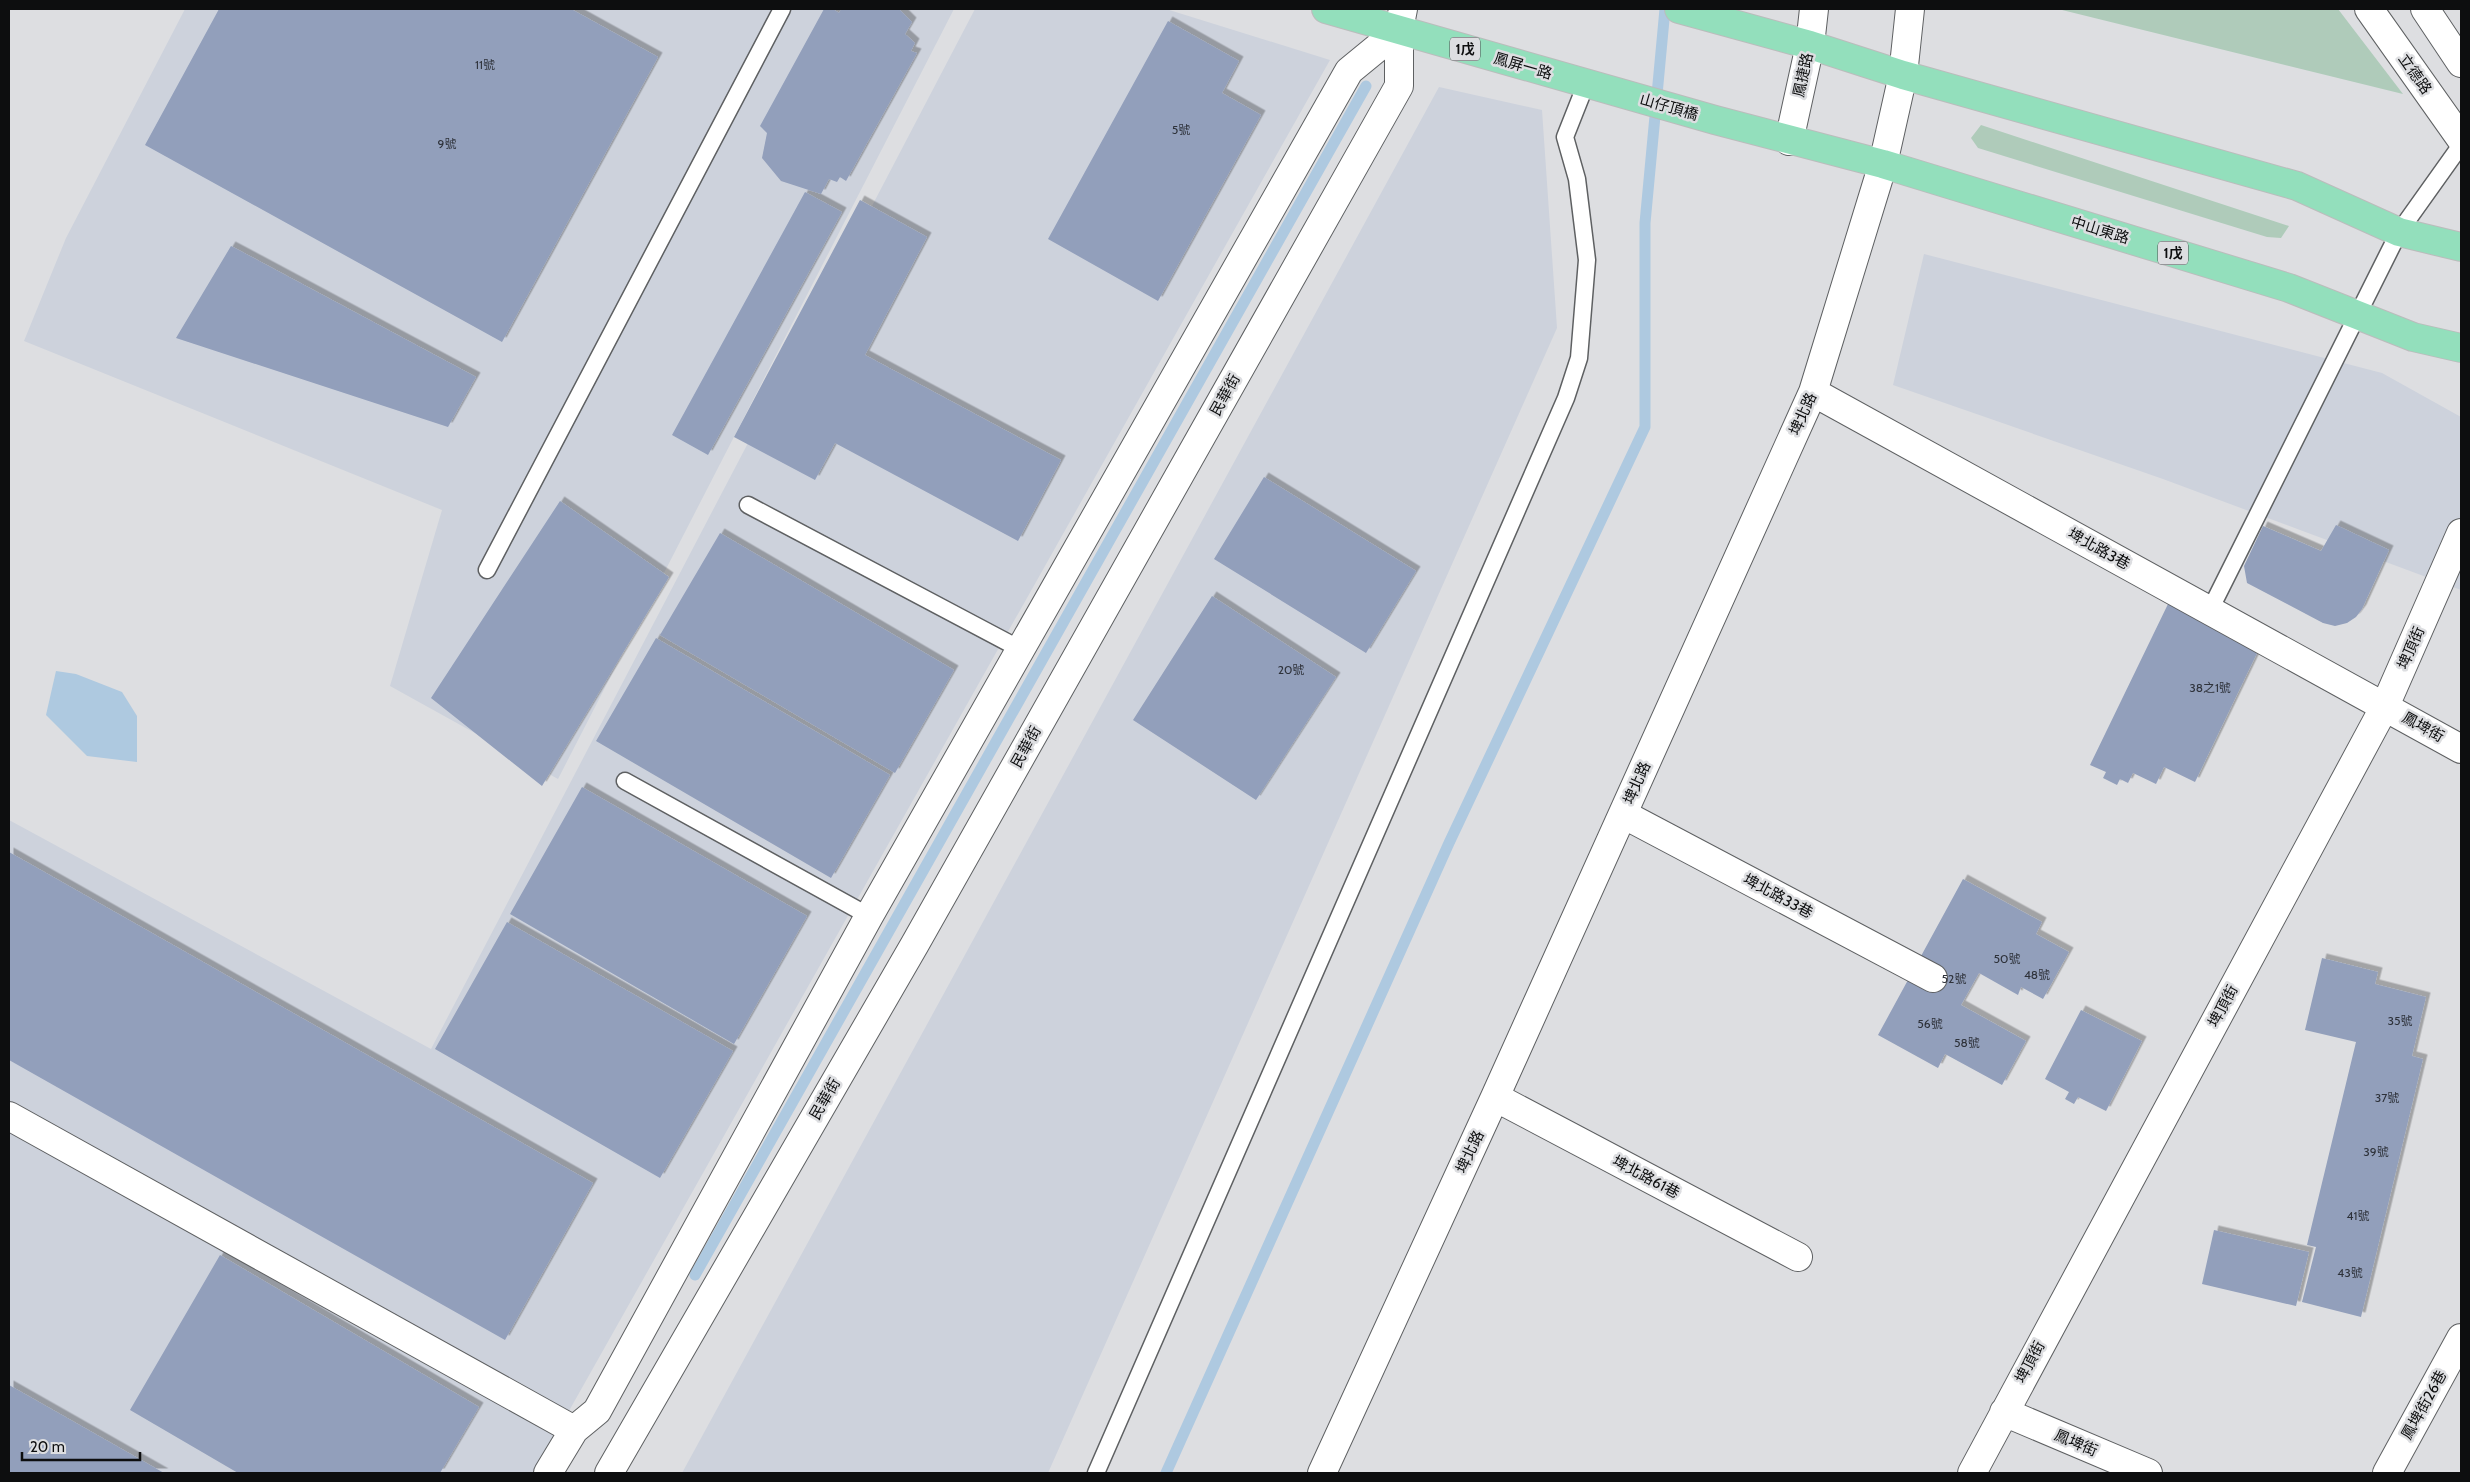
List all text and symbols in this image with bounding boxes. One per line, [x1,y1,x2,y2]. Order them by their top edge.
road number: 1戊 [1450,38,1480,61]
street label: 鳳屏一路 [1492,49,1554,83]
street label: 立德路 [2395,50,2435,98]
street label: 鳳捷路 [1790,51,1816,99]
house number: 11號 [475,57,495,72]
street label: 山仔頂橋 [1638,90,1700,124]
house number: 5號 [1172,122,1190,137]
house number: 9號 [438,136,456,151]
street label: 中山東路 [2069,213,2131,247]
road number: 1戊 [2158,242,2188,264]
street label: 民華街 [1206,371,1244,419]
street label: 埤北路 [1786,390,1820,438]
street label: 埤北路3巷 [2065,525,2133,573]
street label: 埤頂街 [2394,624,2428,672]
house number: 20號 [1278,662,1304,677]
house number: 38之1號 [2189,680,2231,695]
street label: 鳳埤街 [2399,708,2447,746]
street label: 民華街 [1007,723,1045,771]
street label: 埤北路 [1620,759,1654,807]
street label: 埤北路33巷 [1740,870,1816,922]
house number: 50號 [1994,951,2020,966]
house number: 48號 [2024,967,2050,982]
house number: 52號 [1942,971,1966,986]
street label: 埤頂街 [2204,982,2242,1030]
house number: 35號 [2388,1013,2412,1028]
house number: 56號 [1917,1016,1943,1031]
house number: 58號 [1954,1035,1980,1050]
street label: 民華街 [806,1075,844,1123]
house number: 37號 [2375,1090,2399,1105]
street label: 埤北路 [1452,1128,1488,1176]
house number: 39號 [2363,1144,2389,1159]
street label: 埤北路61巷 [1609,1152,1683,1202]
house number: 41號 [2347,1208,2369,1223]
house number: 43號 [2337,1265,2363,1280]
street label: 埤頂街 [2011,1338,2049,1386]
street label: 鳳埤街26巷 [2398,1367,2450,1443]
street label: 鳳埤街 [2052,1426,2100,1460]
scale bar [22,1430,140,1462]
text: 20 m [30,1438,65,1456]

